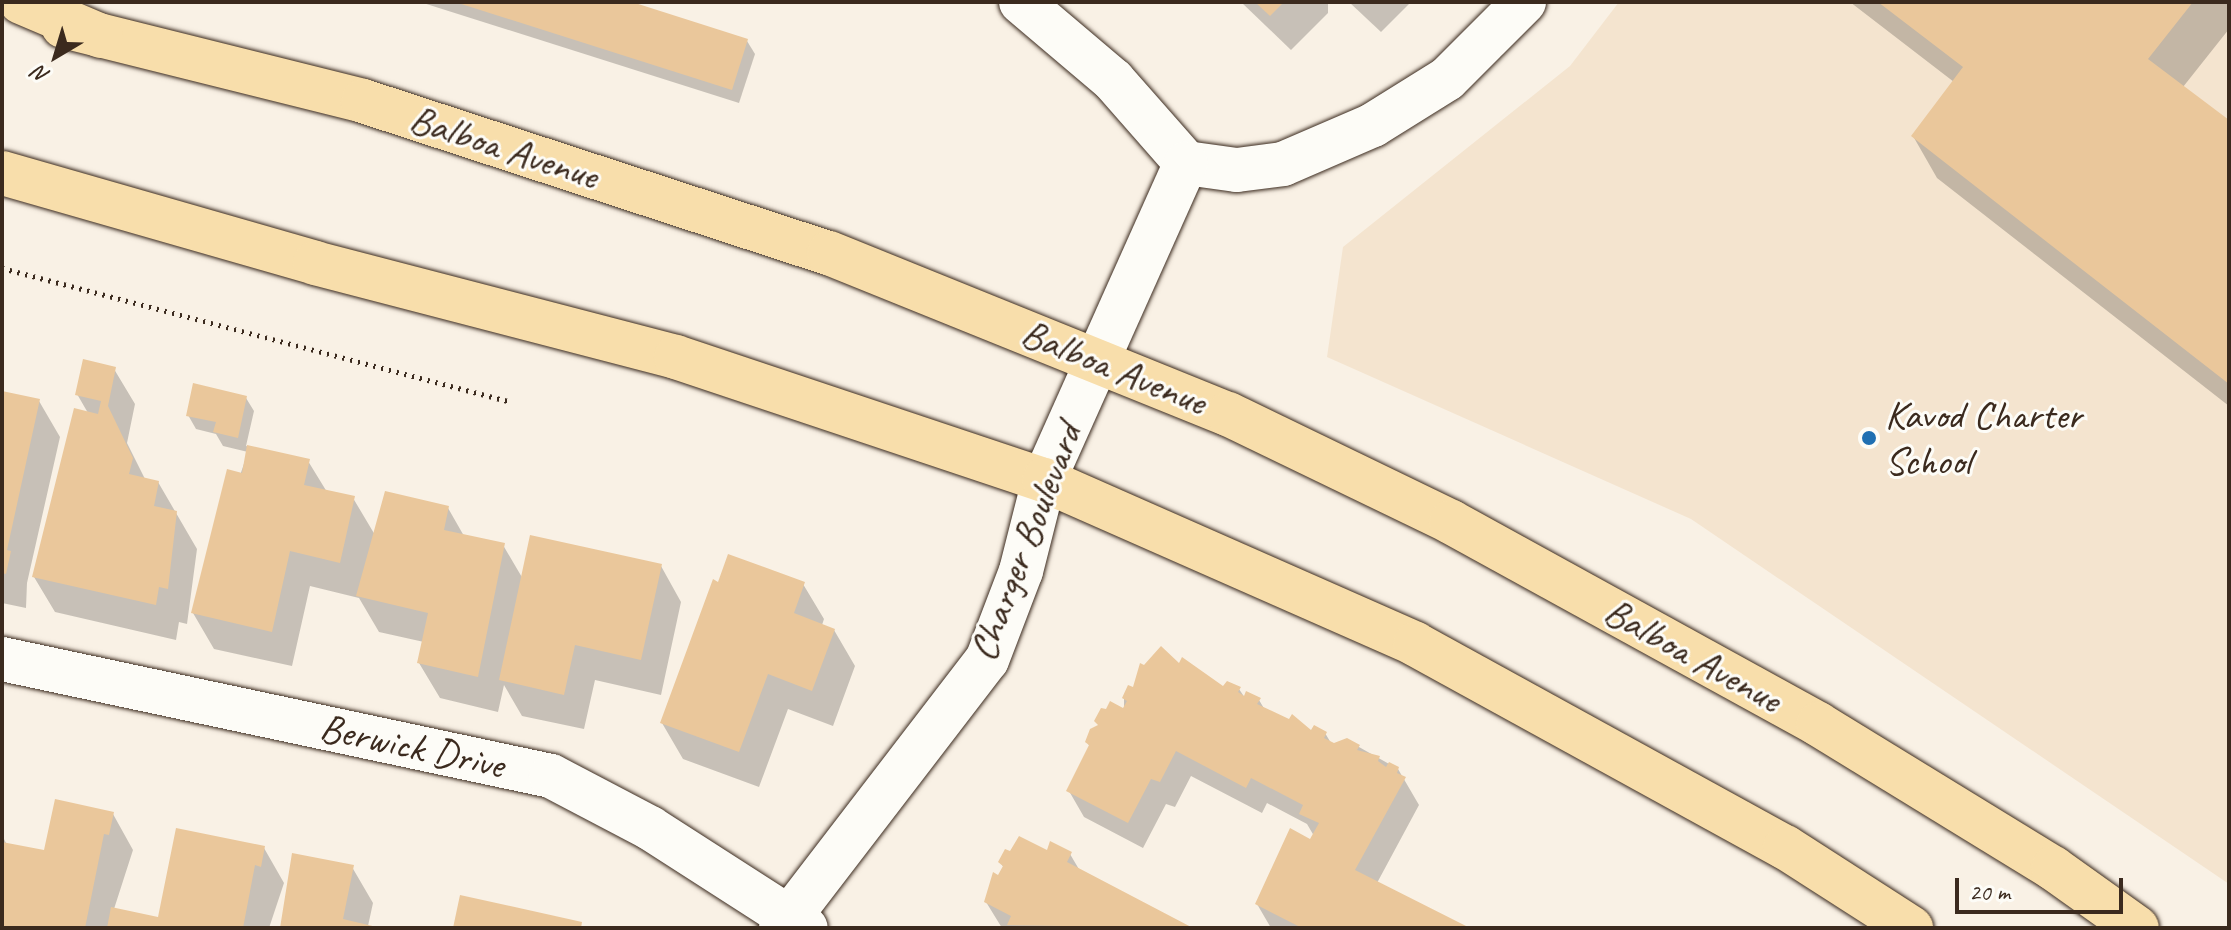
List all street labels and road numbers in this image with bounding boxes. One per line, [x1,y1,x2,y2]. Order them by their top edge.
street label: Balboa Avenue [404,94,604,200]
street label: Balboa Avenue [1015,308,1213,426]
street label: Charger Boulevard [958,416,1092,668]
street label: Balboa Avenue [1596,587,1790,723]
street label: Berwick Drive [315,703,509,789]

